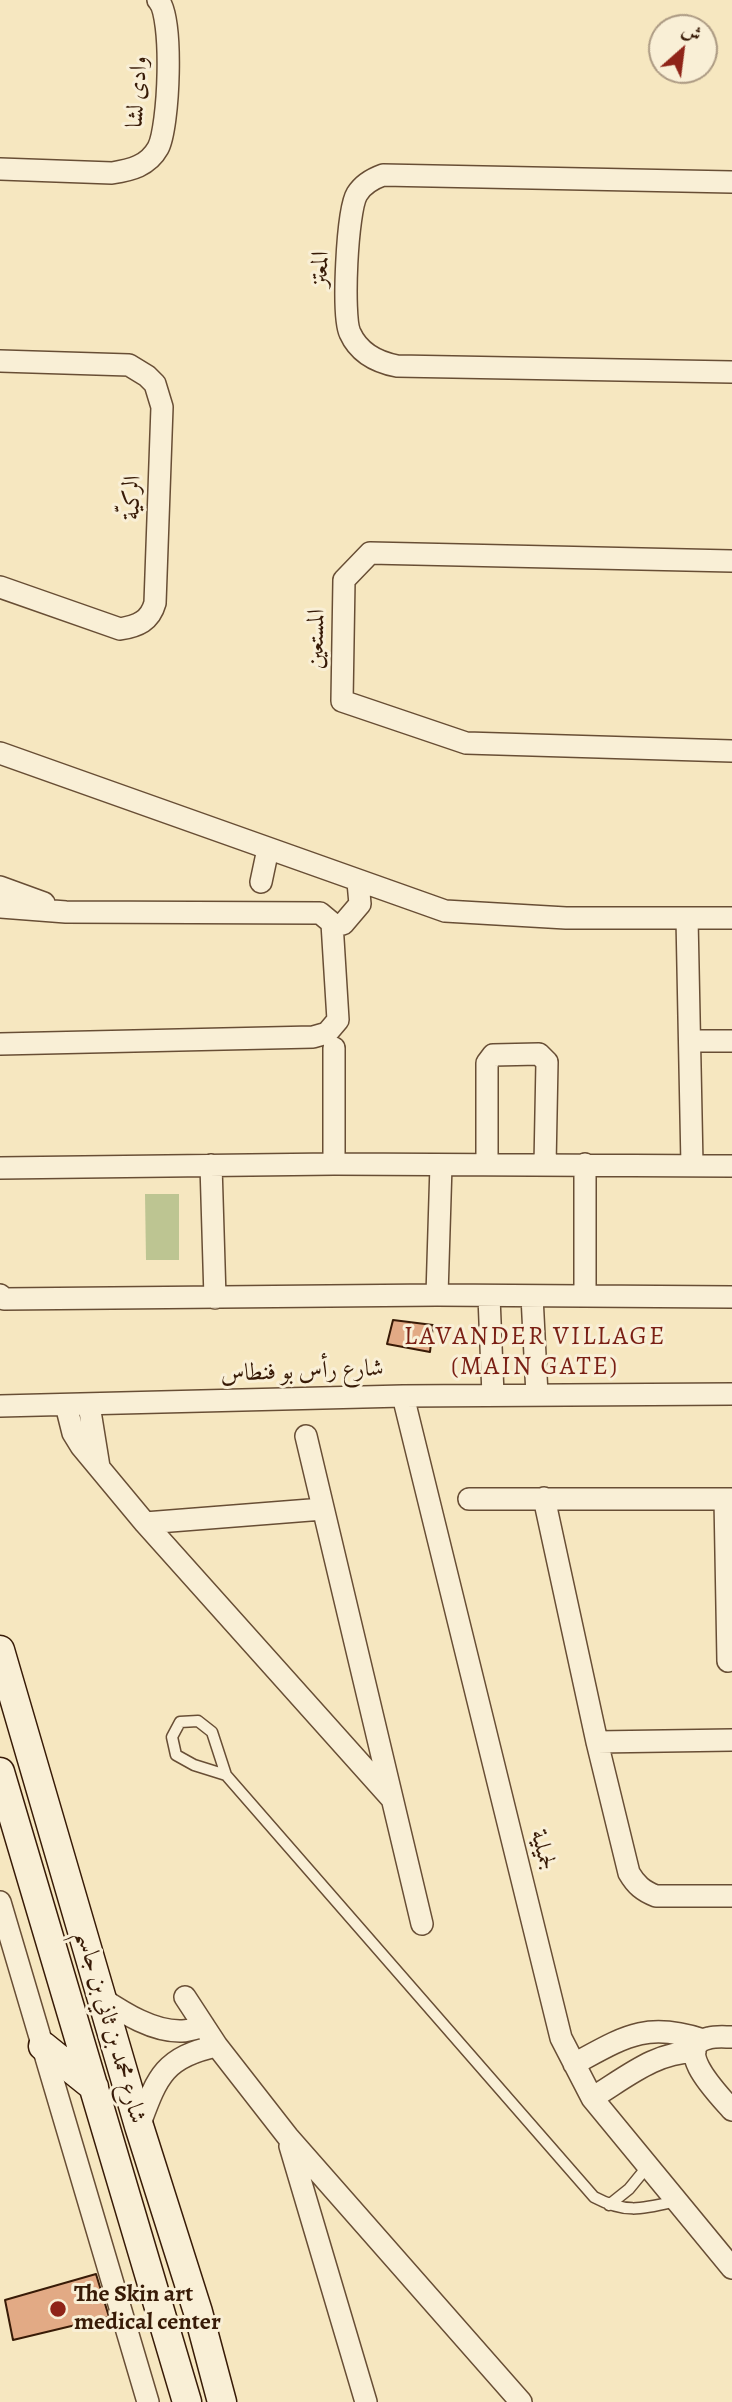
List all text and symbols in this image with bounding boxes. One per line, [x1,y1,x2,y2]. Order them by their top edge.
north arrow [648,14,718,84]
text: ش [677,16,706,48]
street label: وادى لشا [121,55,155,129]
street label: المعتز [306,250,336,288]
street label: الركيّة [118,475,148,521]
street label: المستعين [302,609,332,669]
district label: LAVANDER VILLAGE (MAIN GATE) [406,1322,664,1384]
street label: شارع رأس بو فنطاس [220,1355,384,1389]
street label: لجميلية [523,1827,561,1873]
street label: شارع محمد بن ثاني بن جاسم [69,1927,151,2127]
place label: The Skin art medical center [74,2281,221,2337]
marker: The Skin art medical center [48,2299,68,2319]

